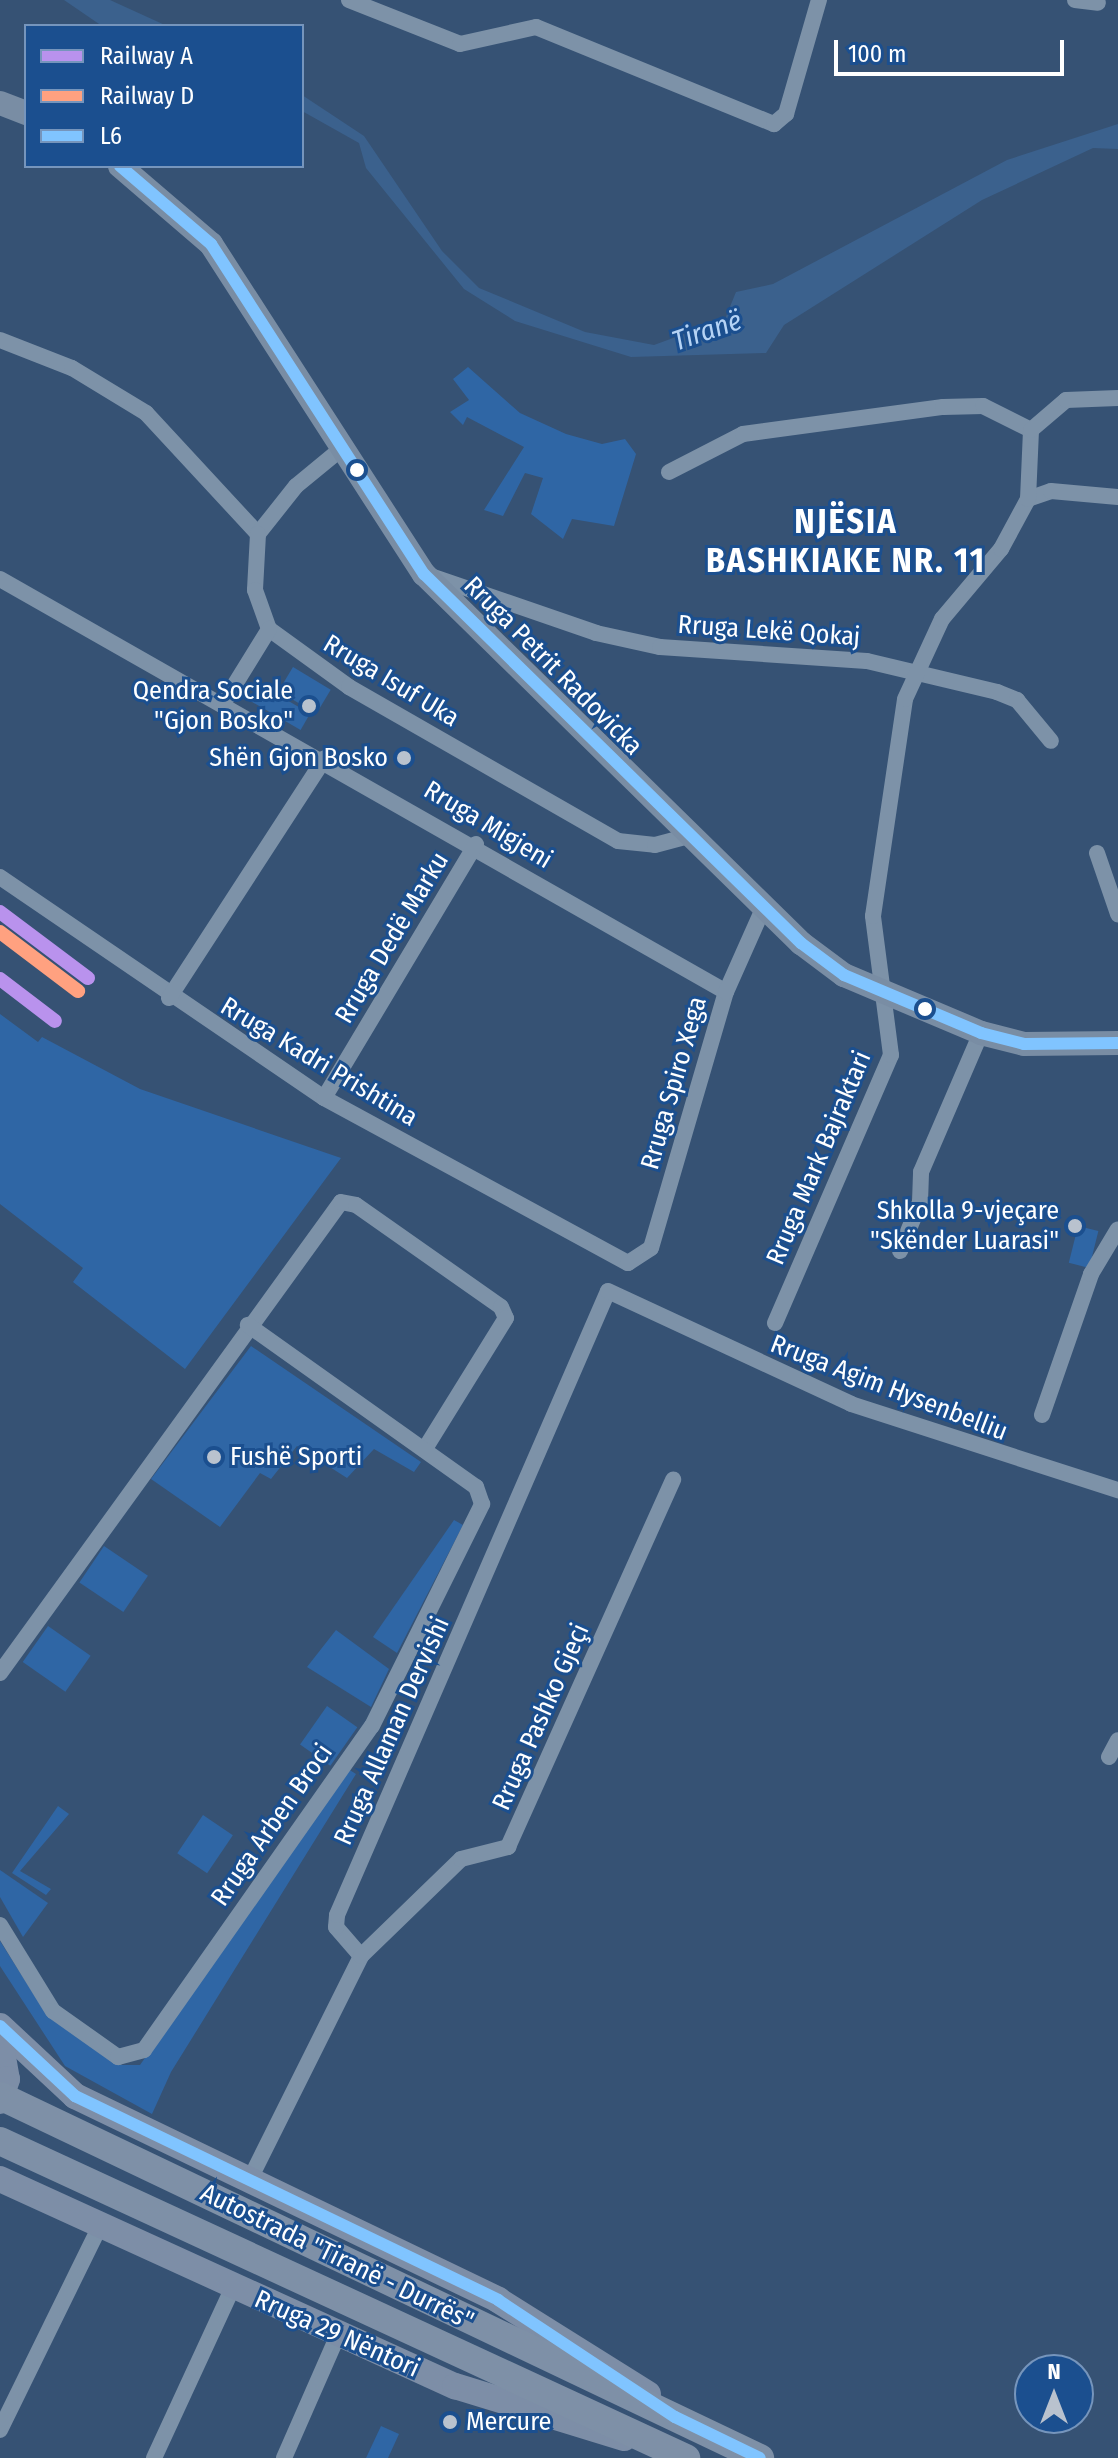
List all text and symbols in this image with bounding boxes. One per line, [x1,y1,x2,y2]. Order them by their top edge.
legend [24,24,304,168]
scale bar [838,24,1068,74]
text: 100 m [848,40,906,68]
text: Railway A [100,42,193,70]
text: Railway D [100,82,194,110]
text: L6 [100,122,122,150]
water label: Tiranë [668,304,746,358]
unlabelled marker [349,462,365,478]
district label: NJËSIA BASHKIAKE NR. 11 [706,501,986,580]
street label: Rruga Petrit Radovicka [457,570,649,762]
street label: Rruga Lekë Qokaj [677,609,861,653]
street label: Rruga Isuf Uka [317,628,465,734]
place label: Qendra Sociale "Gjon Bosko" [133,675,293,736]
marker: Qendra Sociale "Gjon Bosko" [300,697,318,715]
place label: Shën Gjon Bosko [209,742,388,774]
marker: Shën Gjon Bosko [395,749,413,767]
street label: Rruga Migjeni [418,774,558,876]
street label: Rruga Dedë Marku [329,847,455,1029]
street label: Rruga Kadri Prishtina [215,991,423,1133]
street label: Rruga Spiro Xega [634,993,714,1173]
unlabelled marker [917,1001,933,1017]
street label: Rruga Mark Bajraktari [760,1047,878,1269]
place label: Shkolla 9-vjeçare "Skënder Luarasi" [870,1195,1059,1256]
marker: Shkolla 9-vjeçare "Skënder Luarasi" [1066,1217,1084,1235]
street label: Rruga Agim Hysenbelliu [766,1328,1012,1448]
place label: Fushë Sporti [230,1441,362,1473]
marker: Fushë Sporti [205,1448,223,1466]
street label: Rruga Allaman Dervishi [328,1612,456,1850]
street label: Rruga Pashko Gjeçi [486,1619,596,1815]
street label: Rruga Arben Broci [205,1738,339,1912]
street label: Autostrada "Tiranë - Durrës" [195,2177,479,2337]
street label: Rruga 29 Nëntori [250,2284,424,2384]
north arrow [1014,2354,1094,2434]
text: N [1047,2358,1061,2385]
place label: Mercure [466,2406,551,2438]
marker: Mercure [441,2413,459,2431]

